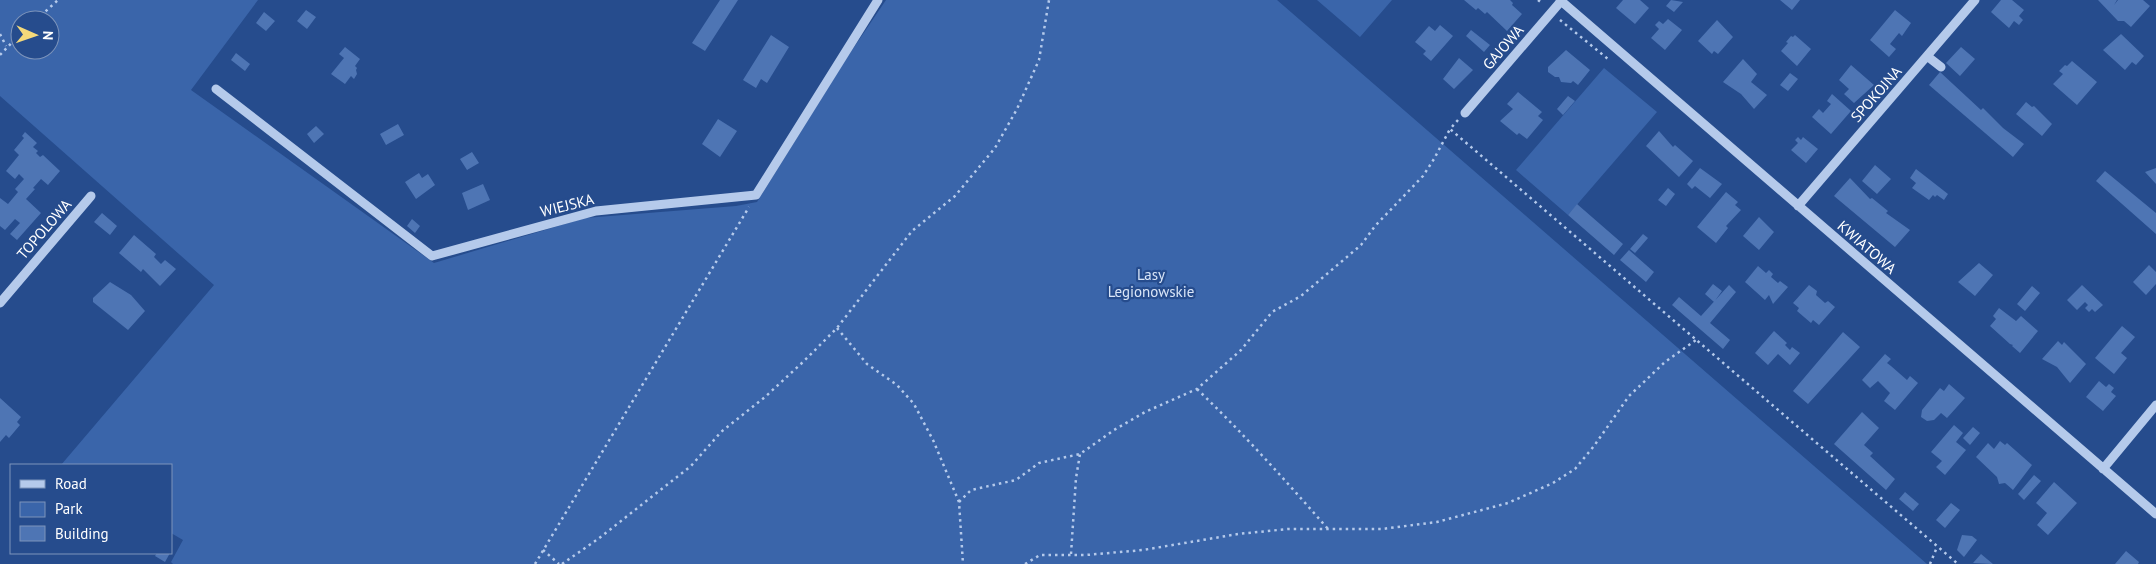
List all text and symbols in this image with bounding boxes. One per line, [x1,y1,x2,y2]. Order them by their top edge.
north arrow [10,10,60,60]
street label: GAJOWA [1478,21,1528,73]
text: N [39,31,57,40]
street label: SPOKOJNA [1846,62,1906,126]
street label: WIEJSKA [538,189,596,221]
street label: TOPOLOWA [13,195,76,263]
street label: KWIATOWA [1834,216,1901,278]
park label: Lasy Legionowskie [1108,265,1194,301]
legend [10,464,172,554]
text: Road [55,474,87,493]
text: Park [55,499,83,518]
text: Building [55,524,109,543]

